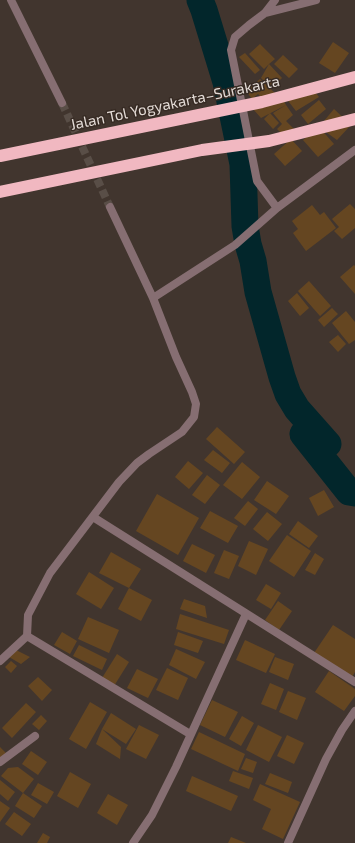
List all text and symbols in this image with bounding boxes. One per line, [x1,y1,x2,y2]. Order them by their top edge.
street label: Jalan Tol Yogyakarta–Surakarta [69,72,281,134]

